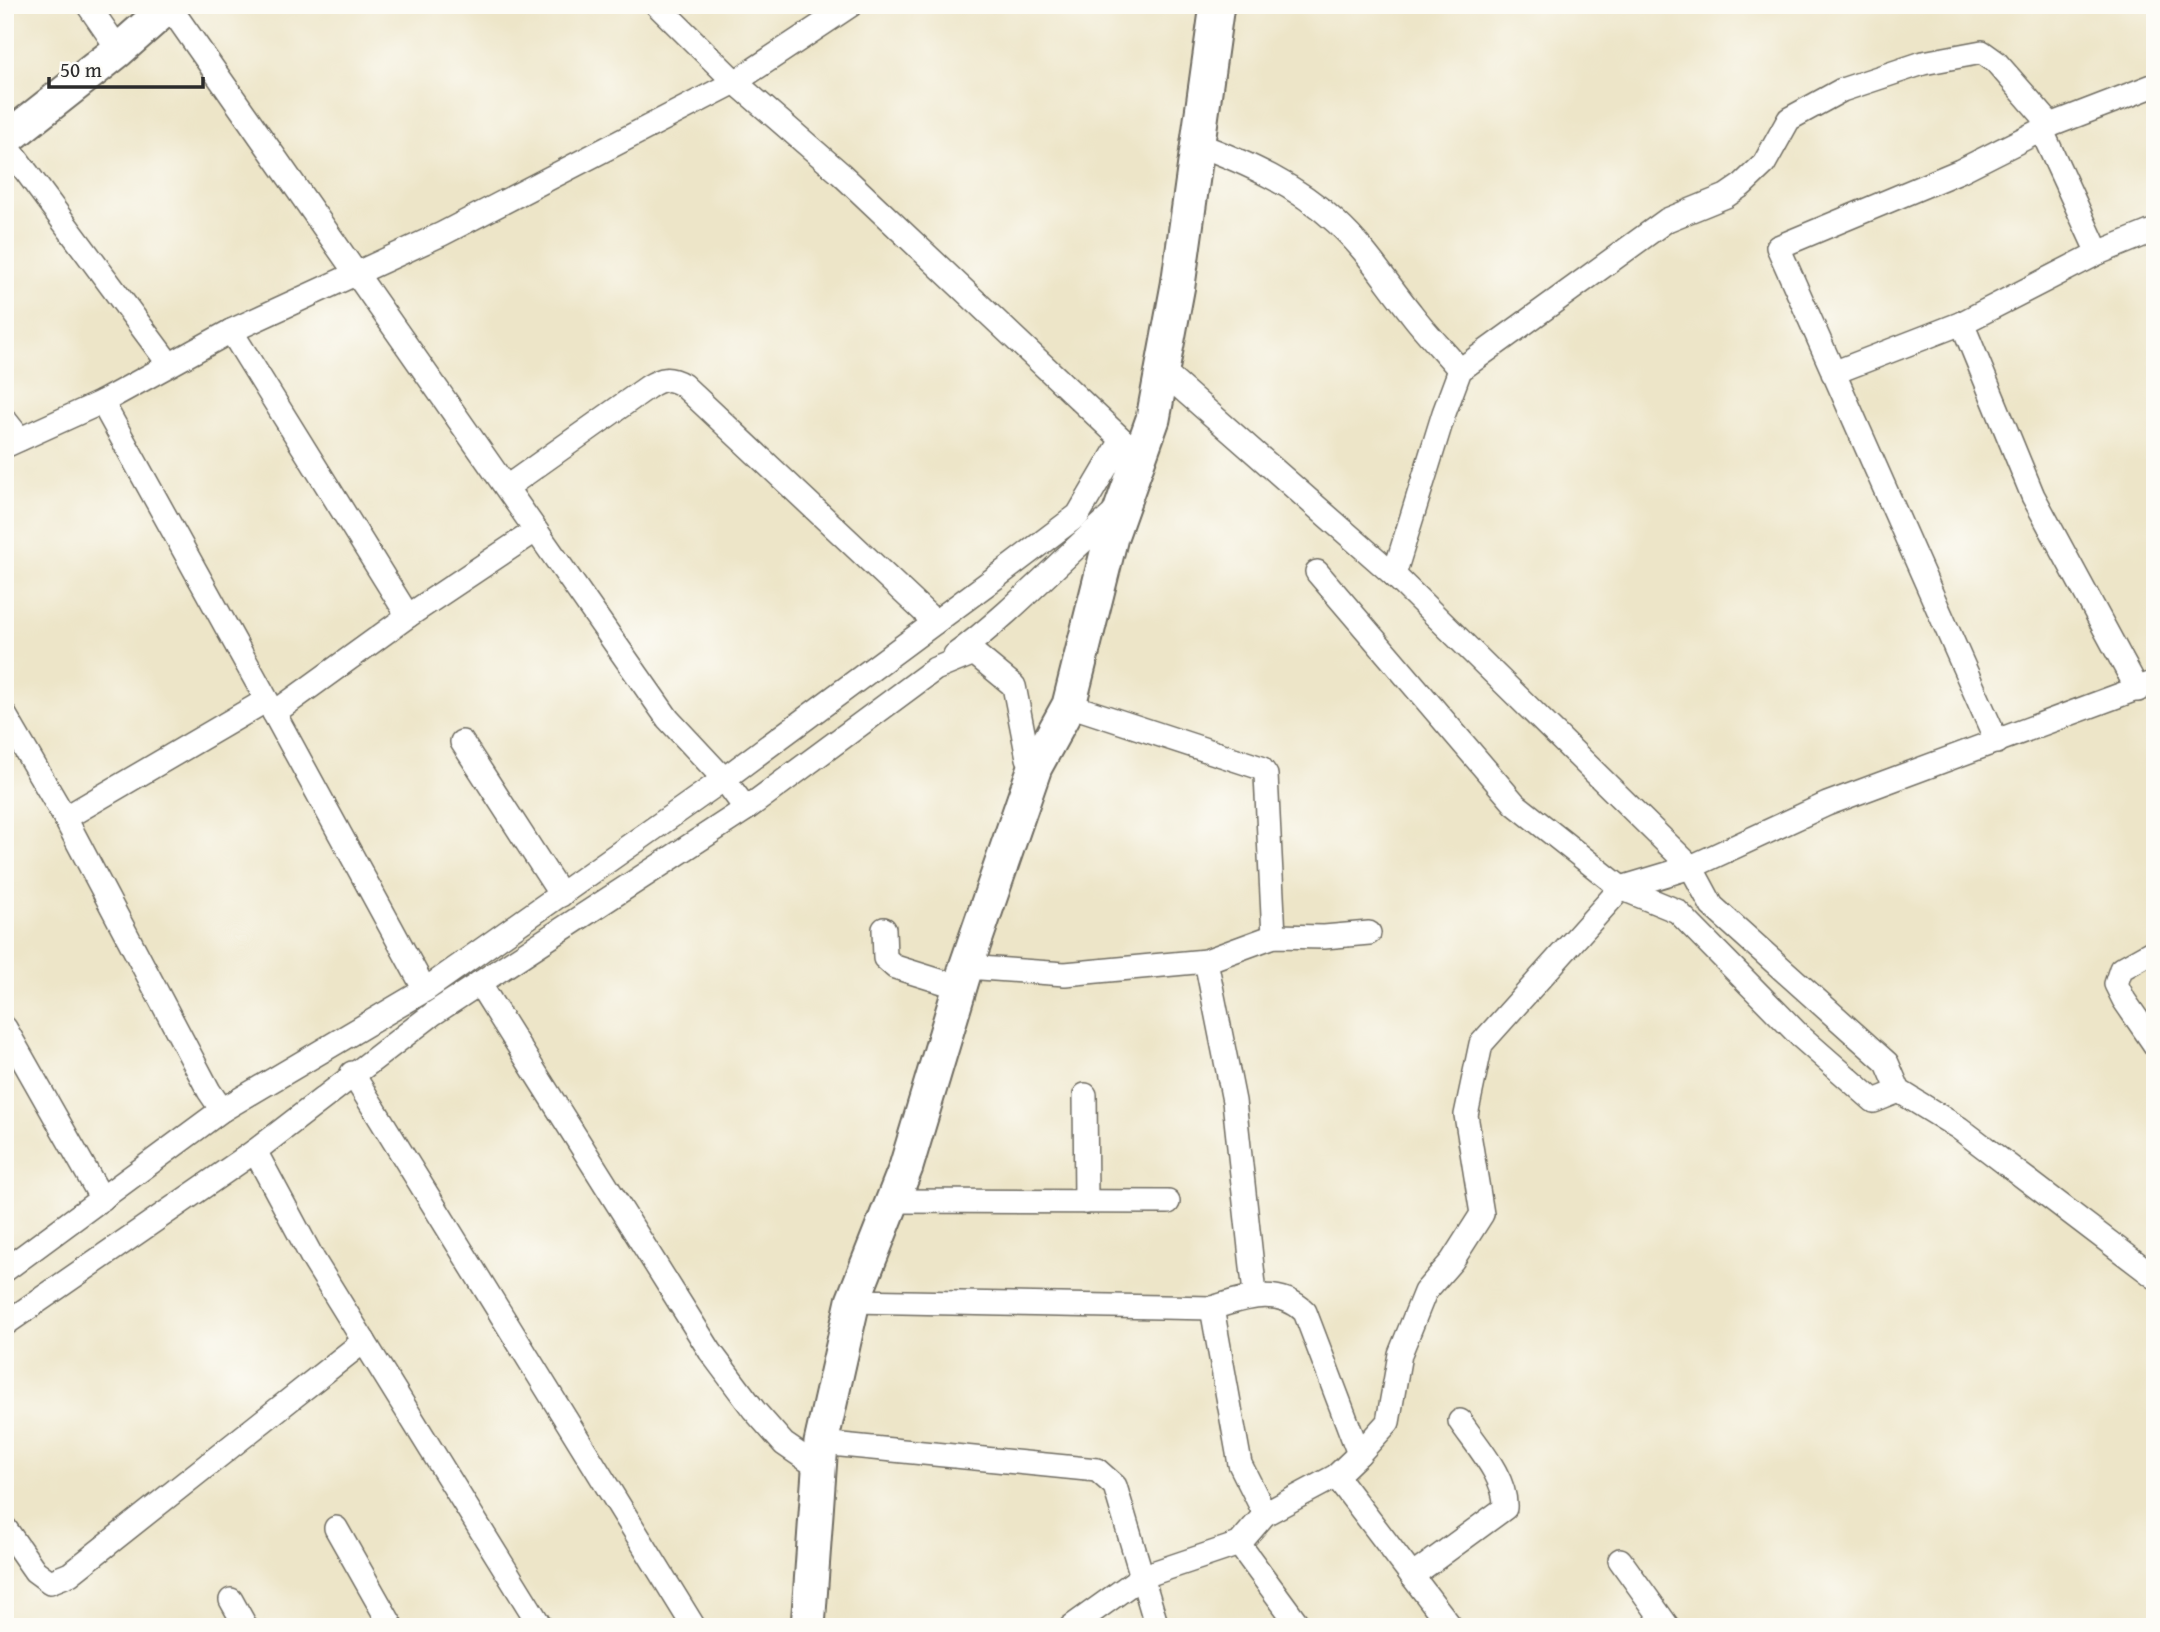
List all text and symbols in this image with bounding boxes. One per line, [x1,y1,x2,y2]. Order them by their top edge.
scale bar [49,46,203,90]
text: 50 m [60,54,102,85]

